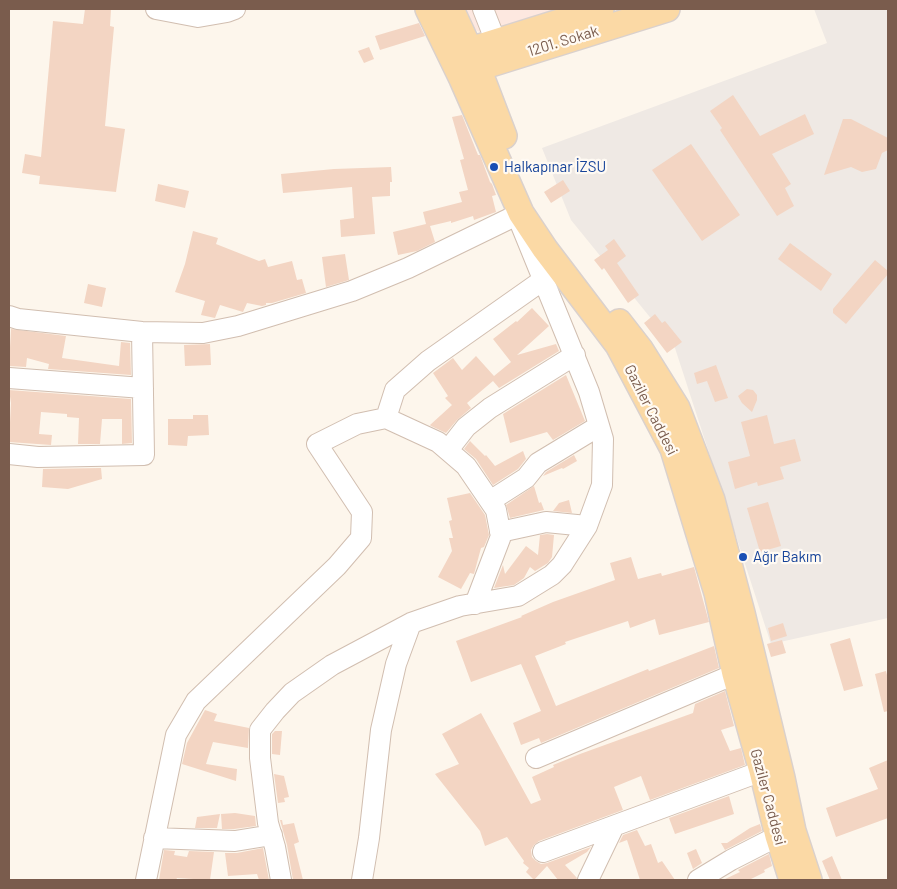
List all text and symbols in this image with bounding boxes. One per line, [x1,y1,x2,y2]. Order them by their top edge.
street label: 1201. Sokak [525,22,601,60]
place label: Halkapınar İZSU [504,158,606,176]
marker: Halkapınar İZSU [488,161,500,173]
street label: Gaziler Caddesi [620,362,682,458]
place label: Ağır Bakım [753,548,822,566]
marker: Ağır Bakım [737,551,749,563]
street label: Gaziler Caddesi [746,747,790,847]

